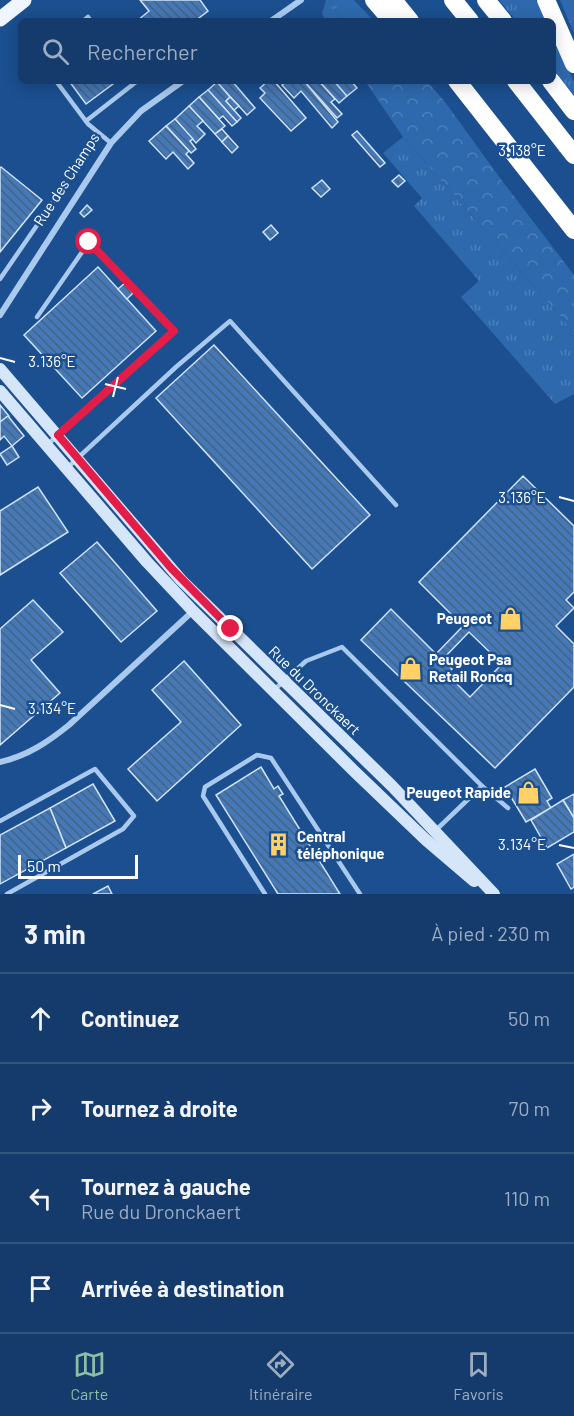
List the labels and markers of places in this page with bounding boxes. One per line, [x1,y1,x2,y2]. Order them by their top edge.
shop icon: Peugeot [497,605,523,631]
place label: Peugeot [437,609,492,627]
place label: Peugeot Psa Retail Roncq [429,650,512,685]
shop icon: Peugeot Psa Retail Roncq [398,655,424,681]
shop icon: Peugeot Rapide [516,779,542,805]
place label: Peugeot Rapide [407,783,511,801]
place label: Central téléphonique [297,827,385,862]
building icon: Central téléphonique [266,832,292,858]

